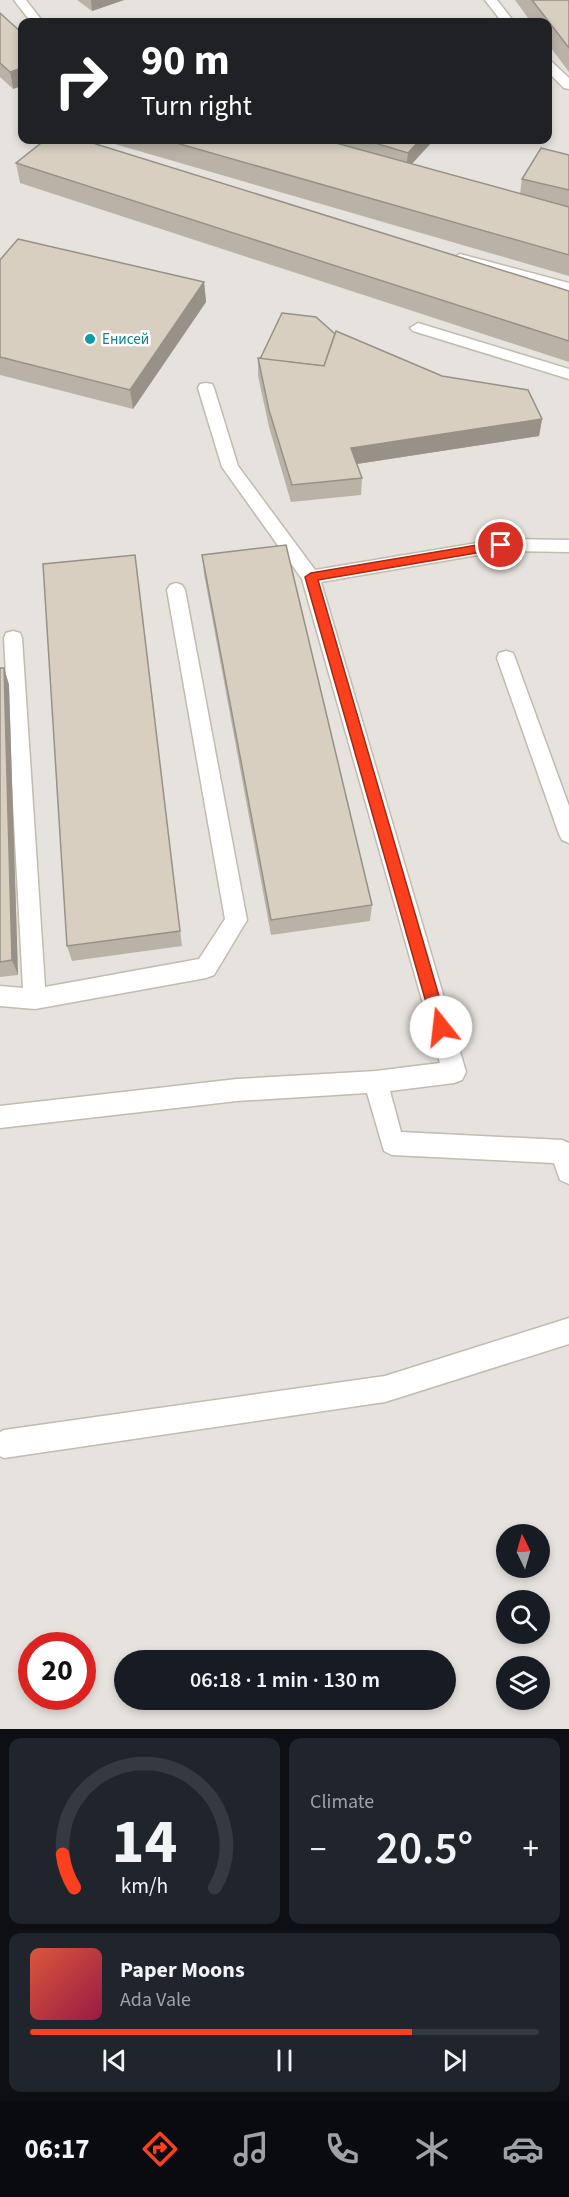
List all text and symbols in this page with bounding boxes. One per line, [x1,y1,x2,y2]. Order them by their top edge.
text: 90 m [141,31,230,91]
icon: right [42,42,120,120]
text: Turn right [141,87,252,126]
place label: Енисей [102,329,149,350]
marker: Енисей [83,332,97,346]
pin [475,519,526,570]
icon: arrive [484,528,517,561]
position arrow [409,995,473,1059]
north arrow [496,1524,550,1578]
map controls [496,1524,550,1710]
button: search [496,1590,550,1644]
speed limit sign: 20 [18,1632,96,1710]
button: layers [496,1656,550,1710]
text: 06:18 · 1 min · 130 m [190,1664,380,1696]
text: Climate [310,1788,374,1816]
text: 14 [112,1798,177,1887]
text: 20.5° [376,1817,473,1881]
text: − [310,1826,326,1873]
text: + [523,1826,539,1873]
text: km/h [121,1871,168,1902]
text: Paper Moons [120,1954,245,1986]
text: Ada Vale [120,1986,191,2014]
icon: previous [98,2044,131,2077]
icon: pause [268,2044,301,2077]
icon: next [438,2044,471,2077]
icon: directions [139,2128,181,2170]
icon: music [230,2128,272,2170]
icon: phone [321,2128,363,2170]
icon: climate [411,2128,453,2170]
icon: car [502,2128,544,2170]
text: 06:17 [24,2130,90,2169]

